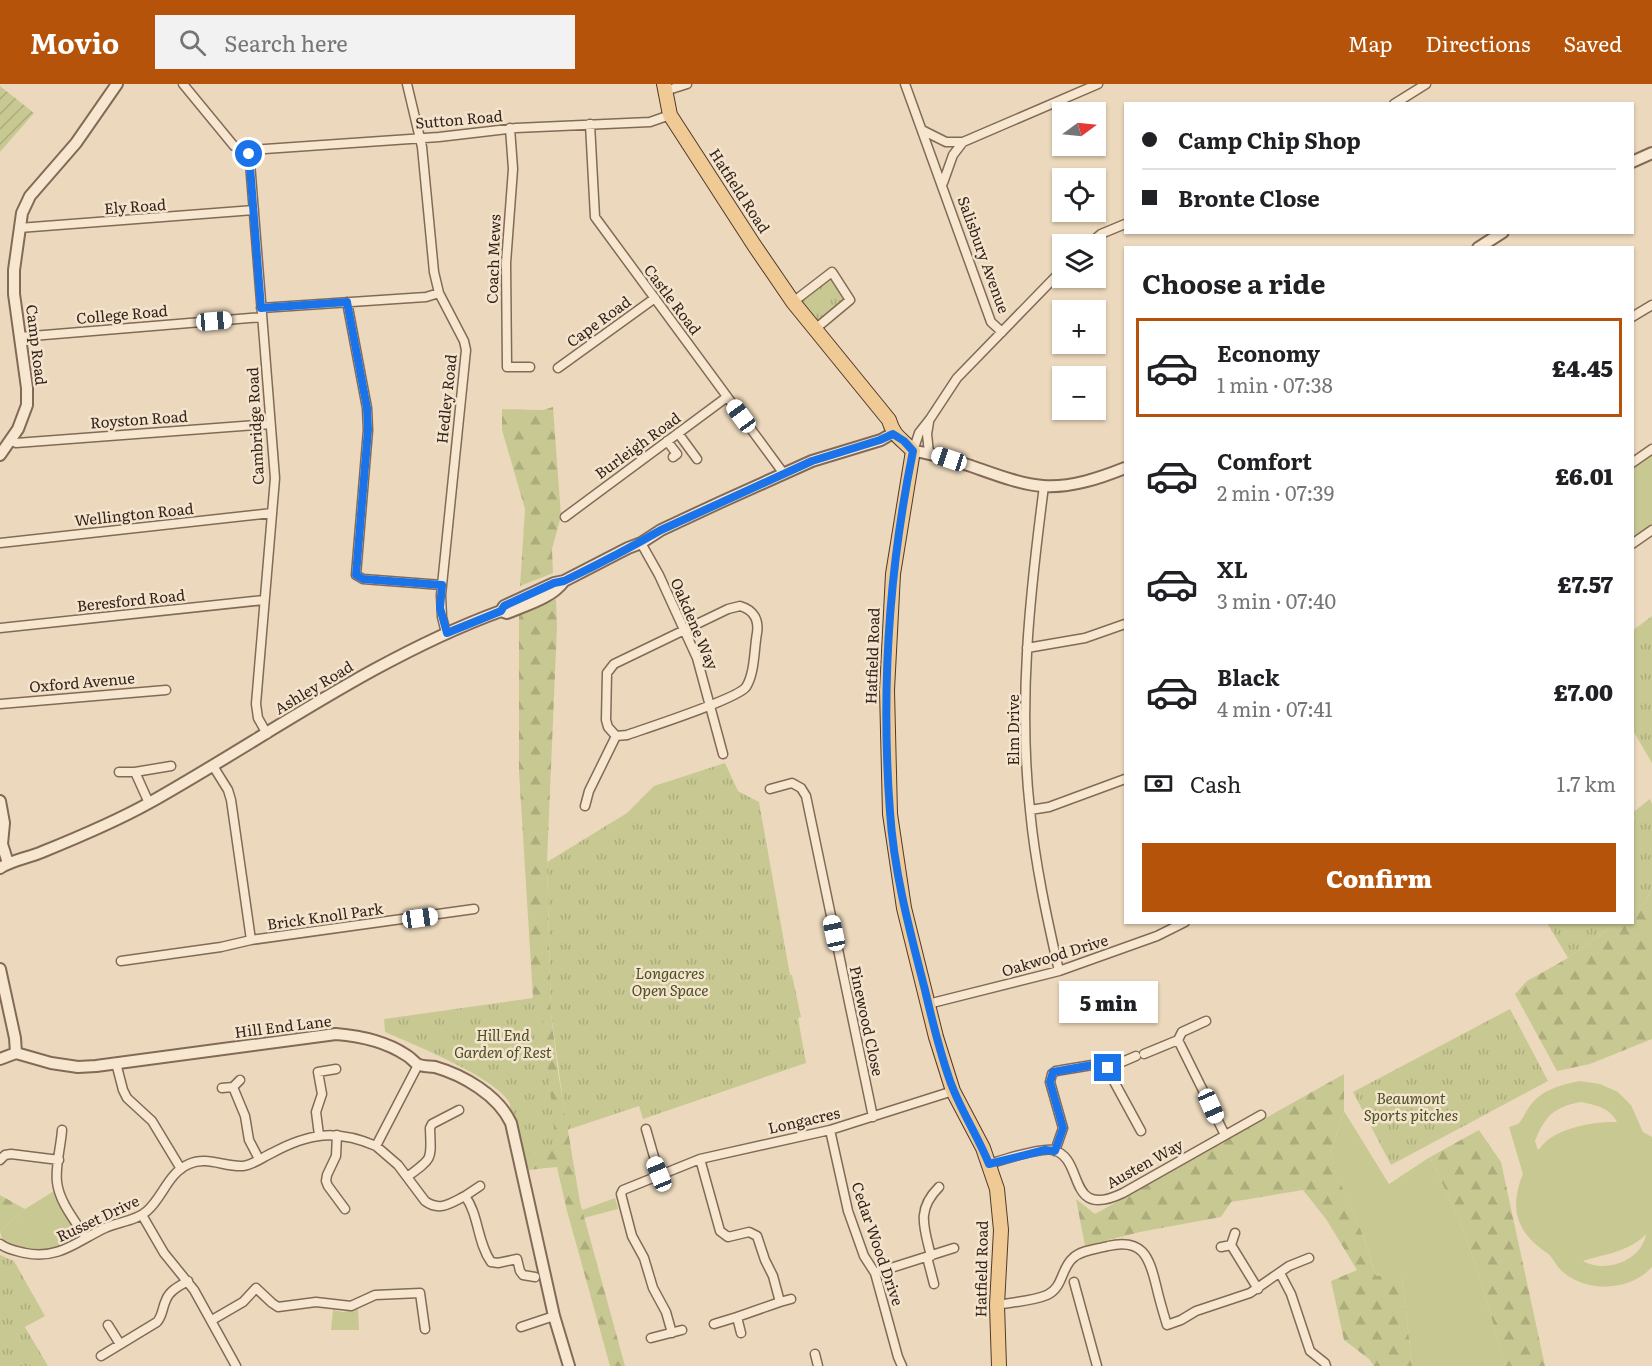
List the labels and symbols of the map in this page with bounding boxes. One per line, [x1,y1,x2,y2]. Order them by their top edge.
north arrow [1052,102,1106,156]
street label: Sutton Road [414,103,504,134]
route start [235,140,262,167]
street label: Hatfield Road [704,143,776,237]
street label: Ely Road [103,192,167,219]
street label: Salisbury Avenue [953,193,1016,317]
street label: Coach Mews [479,214,506,304]
street label: Castle Road [639,259,707,339]
street label: Cape Road [561,290,635,352]
street label: College Road [75,298,169,329]
street label: Camp Road [21,303,54,387]
car [195,310,233,332]
street label: Hedley Road [429,353,462,445]
street label: Cambridge Road [240,367,269,486]
car [723,396,759,436]
street label: Royston Road [89,404,189,433]
street label: Burleigh Road [589,406,685,484]
car [929,445,969,473]
street label: Wellington Road [73,496,195,531]
street label: Oakdene Way [666,574,725,673]
street label: Beresford Road [76,582,186,617]
street label: Hatfield Road [858,607,885,705]
street label: Ashley Road [270,654,357,719]
street label: Oxford Avenue [28,665,136,698]
street label: Elm Drive [1001,694,1024,766]
street label: Brick Knoll Park [265,896,385,935]
car [401,907,439,929]
car [821,914,847,952]
street label: Oakwood Drive [998,927,1111,982]
park label: Longacres Open Space [632,961,708,1001]
street label: Pinewood Close [845,963,890,1078]
callout: 5 min [1058,981,1158,1023]
street label: Hill End Lane [233,1008,333,1043]
park label: Hill End Garden of Rest [454,1023,552,1063]
route end [1094,1054,1121,1081]
car [1195,1086,1227,1126]
park label: Beaumont Sports pitches [1364,1086,1458,1126]
street label: Longacres [765,1100,842,1139]
street label: Austen Way [1101,1132,1187,1193]
car [644,1154,674,1194]
street label: Cedar Wood Drive [846,1178,910,1309]
street label: Russet Drive [52,1188,143,1247]
street label: Hatfield Road [968,1220,993,1318]

